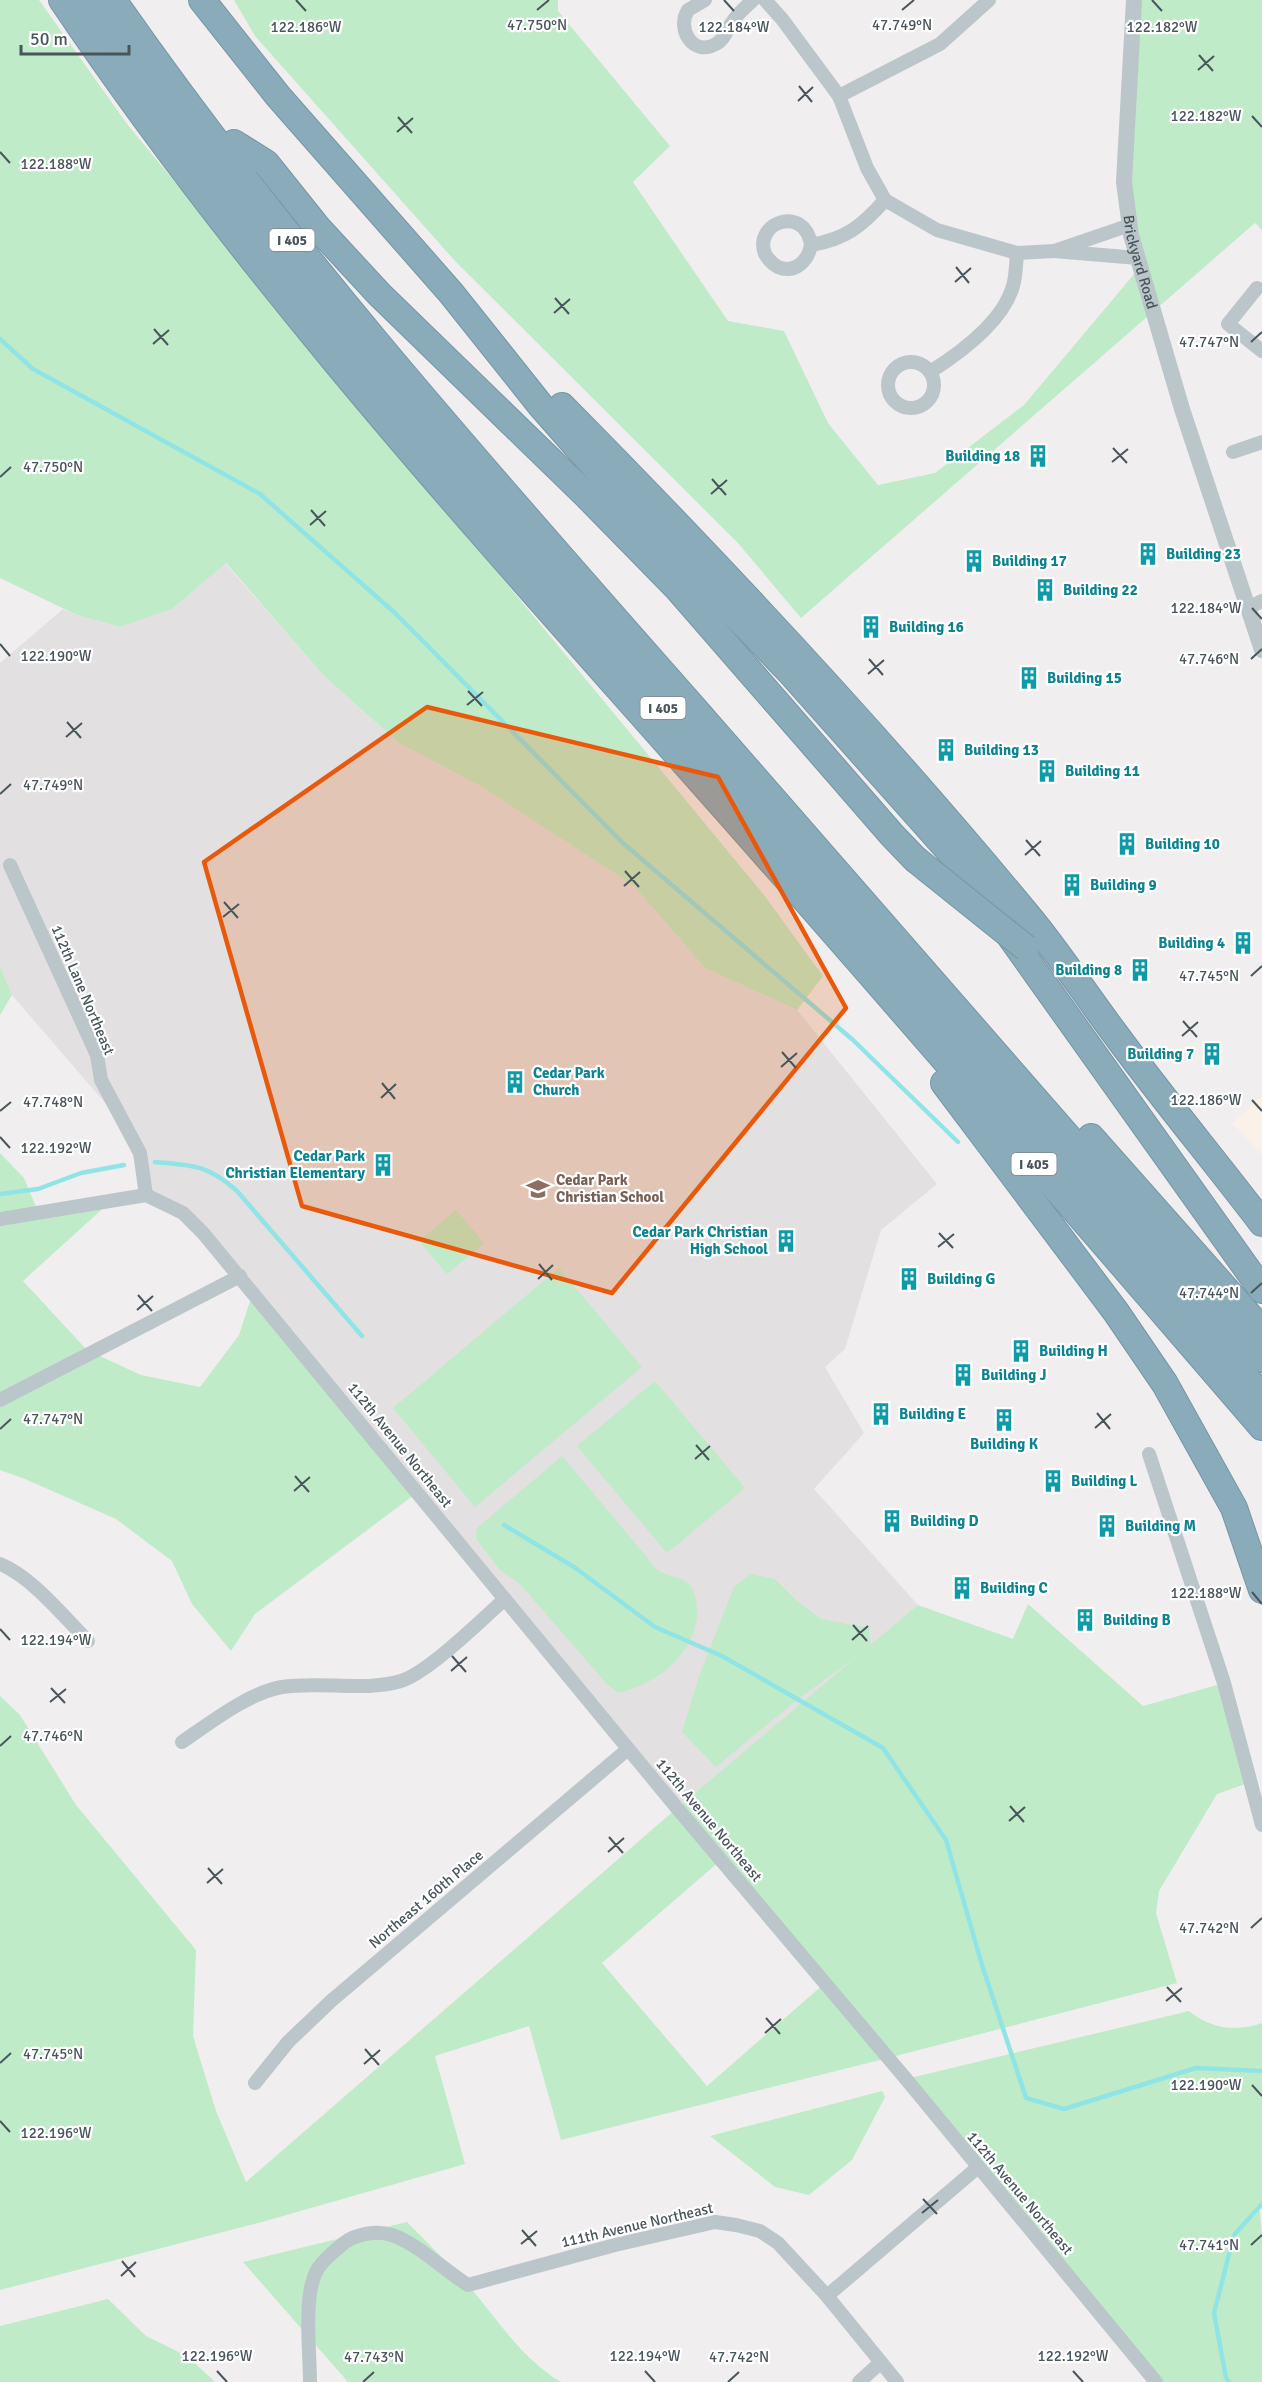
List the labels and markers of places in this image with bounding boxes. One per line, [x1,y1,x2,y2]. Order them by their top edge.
building icon: Building 18 [1025,443,1051,469]
place label: Building 18 [945,447,1020,465]
building icon: Building 23 [1135,541,1161,567]
place label: Building 23 [1166,545,1241,563]
building icon: Building 17 [961,548,987,574]
place label: Building 17 [992,552,1067,570]
building icon: Building 22 [1032,577,1058,603]
place label: Building 22 [1063,581,1138,599]
building icon: Building 16 [858,614,884,640]
place label: Building 16 [889,618,964,636]
building icon: Building 15 [1016,665,1042,691]
place label: Building 15 [1047,669,1122,687]
building icon: Building 13 [933,737,959,763]
place label: Building 13 [964,741,1039,759]
building icon: Building 11 [1034,758,1060,784]
place label: Building 11 [1065,762,1140,780]
building icon: Building 10 [1114,831,1140,857]
place label: Building 10 [1145,835,1220,853]
building icon: Building 9 [1059,872,1085,898]
place label: Building 9 [1090,876,1157,894]
building icon: Building 4 [1230,930,1256,956]
place label: Building 4 [1158,934,1225,952]
building icon: Building 8 [1127,957,1153,983]
place label: Building 8 [1055,961,1122,979]
building icon: Building 7 [1199,1041,1225,1067]
place label: Building 7 [1127,1045,1194,1063]
place label: Cedar Park Church [533,1064,605,1099]
building icon: Cedar Park Church [502,1069,528,1095]
place label: Cedar Park Christian Elementary [225,1147,366,1182]
building icon: Cedar Park Christian Elementary [370,1152,396,1178]
place label: Cedar Park Christian School [556,1171,664,1206]
school or university icon: Cedar Park Christian School [525,1176,551,1202]
place label: Cedar Park Christian High School [633,1223,768,1258]
building icon: Cedar Park Christian High School [773,1228,799,1254]
building icon: Building G [896,1266,922,1292]
place label: Building G [927,1270,996,1288]
building icon: Building H [1008,1338,1034,1364]
place label: Building H [1039,1342,1108,1360]
building icon: Building J [950,1362,976,1388]
place label: Building J [981,1366,1047,1384]
building icon: Building E [868,1401,894,1427]
place label: Building E [899,1405,967,1423]
building icon: Building K [991,1407,1017,1433]
place label: Building K [970,1435,1039,1453]
building icon: Building L [1040,1468,1066,1494]
place label: Building L [1071,1472,1138,1490]
building icon: Building D [879,1508,905,1534]
place label: Building D [910,1512,979,1530]
building icon: Building M [1094,1513,1120,1539]
place label: Building M [1125,1517,1196,1535]
building icon: Building C [949,1575,975,1601]
place label: Building C [980,1579,1048,1597]
building icon: Building B [1072,1607,1098,1633]
place label: Building B [1103,1611,1171,1629]

